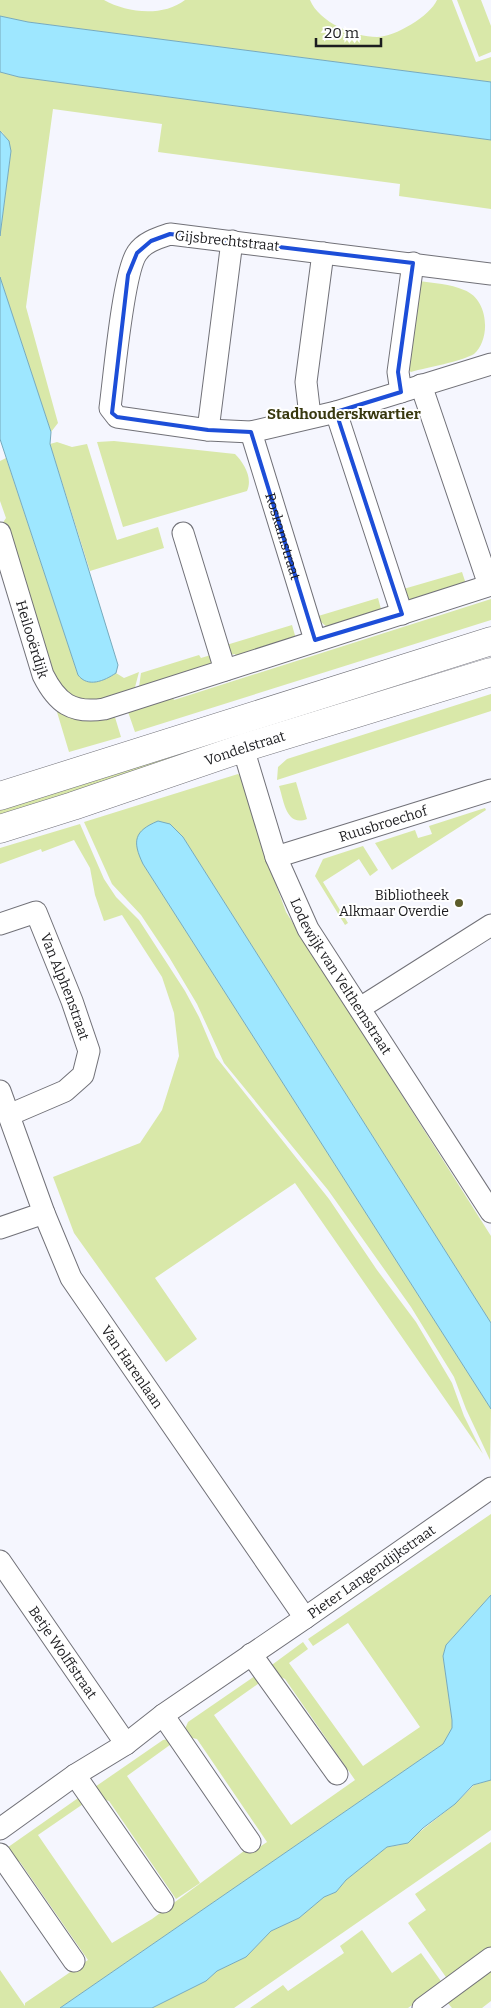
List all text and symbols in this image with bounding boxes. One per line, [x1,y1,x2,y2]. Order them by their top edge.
scale bar [316,15,381,47]
text: 20 m [324,24,360,42]
street label: Gijsbrechtstraat [174,227,280,255]
district label: Stadhouderskwartier [267,405,421,423]
street label: Roskamstraat [262,491,304,582]
street label: Heilooërdijk [12,598,52,680]
street label: Vondelstraat [202,727,287,769]
street label: Ruusbroechof [337,802,430,845]
place label: Bibliotheek Alkmaar Overdie [339,887,449,920]
street label: Lodewijk van Velthemstraat [287,895,395,1058]
marker: Bibliotheek Alkmaar Overdie [453,897,465,909]
street label: Van Alphenstraat [37,931,93,1042]
street label: Van Harenlaan [98,1322,167,1412]
street label: Pieter Langendijkstraat [304,1521,438,1622]
street label: Betje Wolffstraat [25,1603,101,1702]

